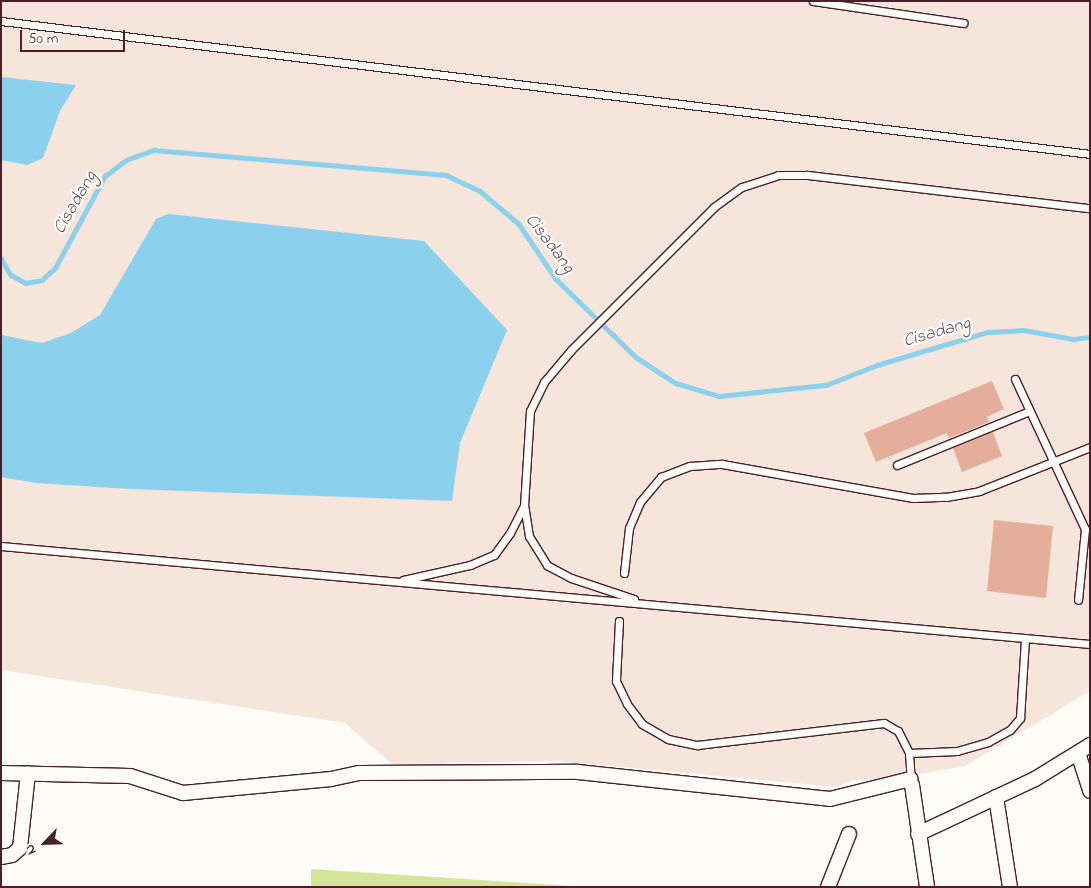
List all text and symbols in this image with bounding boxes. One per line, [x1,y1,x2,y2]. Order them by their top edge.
scale bar [22,20,128,52]
text: 50 m [28,28,58,50]
water label: Cisadang [49,168,103,238]
water label: Cisadang [520,210,578,278]
water label: Cisadang [901,313,973,353]
north arrow [20,818,70,868]
text: N [19,841,42,858]

